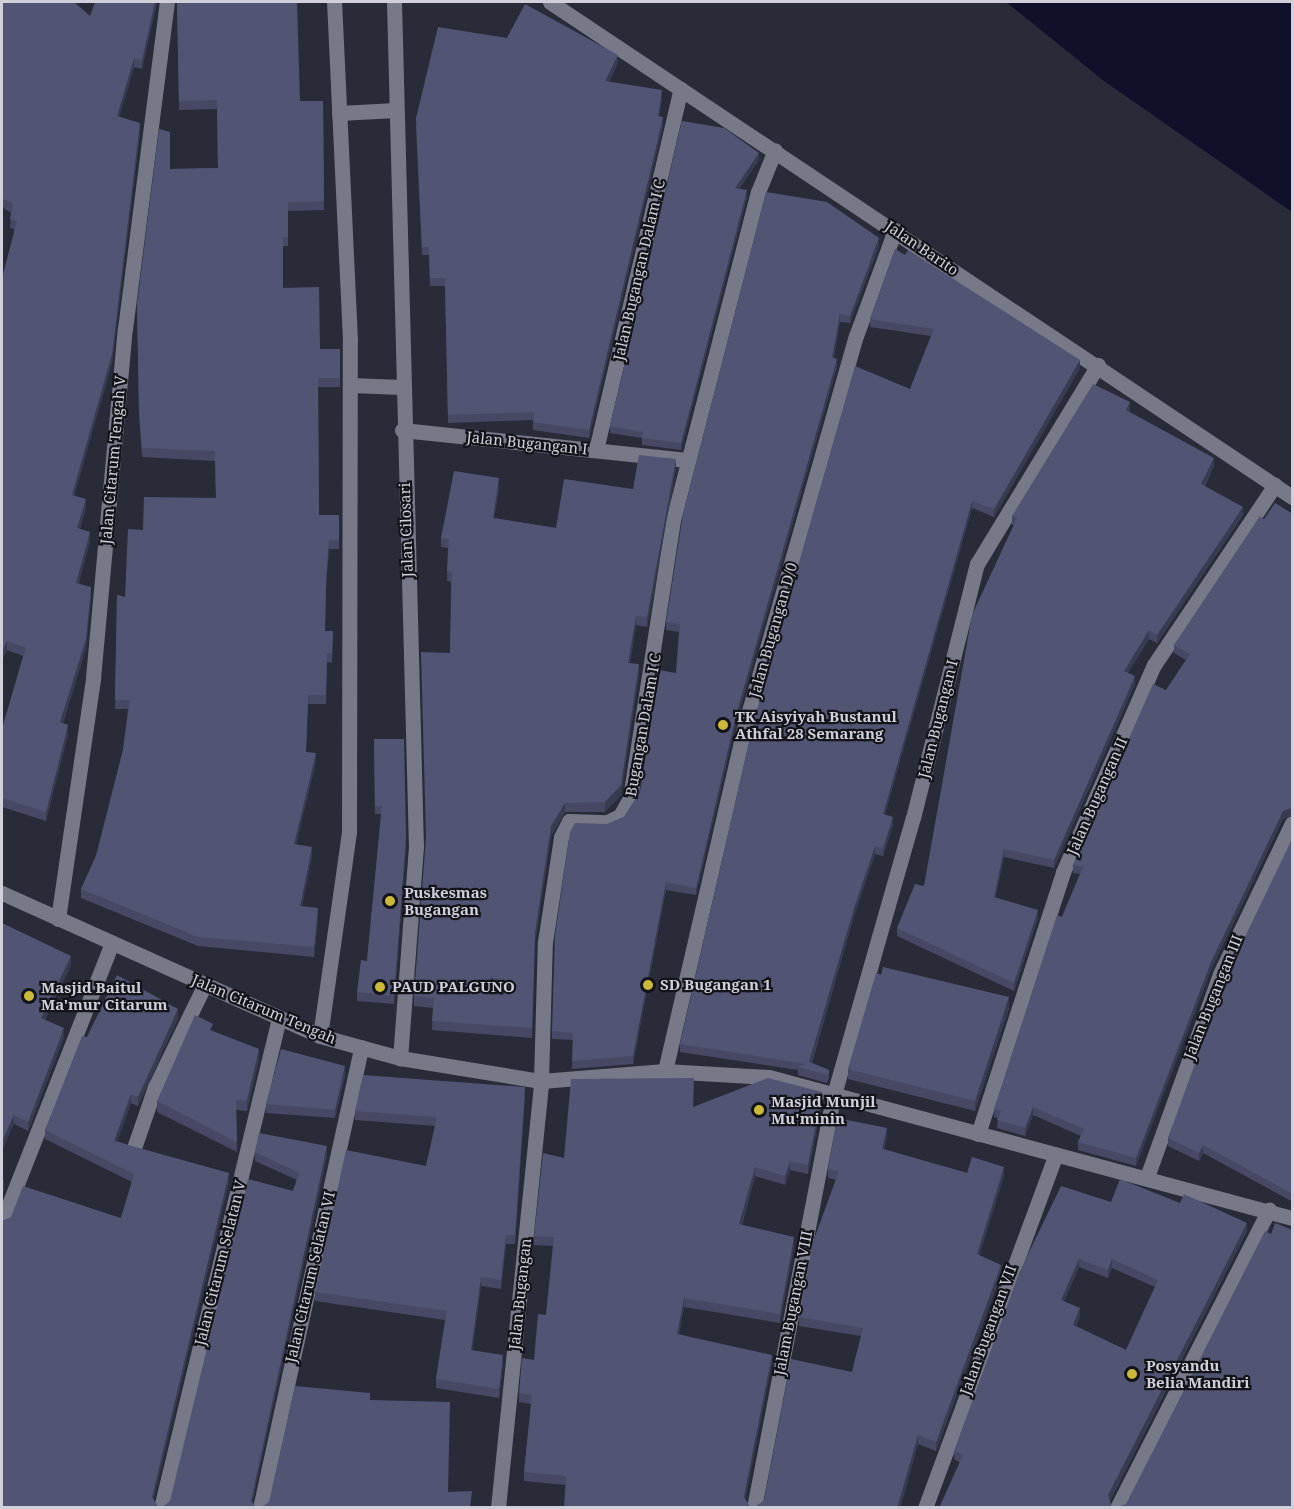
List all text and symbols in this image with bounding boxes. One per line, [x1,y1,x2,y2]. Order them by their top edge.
street label: Jalan Bugangan Dalam I C [609,178,669,362]
street label: Jalan Barito [882,217,962,279]
street label: Jalan Citarum Tengah V [97,375,129,545]
street label: Jalan Bugangan I [466,428,588,458]
street label: Jalan Cilosari [395,482,417,578]
street label: Jalan Bugangan D/0 [745,560,801,700]
street label: Bugangan Dalam I C [622,652,664,798]
street label: Jalan Bugangan I [915,658,961,780]
place label: TK Aisyiyah Bustanul Athfal 28 Semarang [735,707,897,742]
marker: TK Aisyiyah Bustanul Athfal 28 Semarang [716,718,730,732]
street label: Jalan Bugangan II [1063,734,1131,858]
place label: Puskesmas Bugangan [404,883,487,918]
marker: Puskesmas Bugangan [381,892,399,910]
street label: Jalan Bugangan III [1180,932,1246,1062]
street label: Jalan Citarum Tengah [189,970,339,1048]
place label: SD Bugangan 1 [660,976,771,994]
place label: Masjid Baitul Ma'mur Citarum [41,978,168,1013]
place label: PAUD PALGUNO [392,978,515,996]
marker: SD Bugangan 1 [641,978,655,992]
marker: PAUD PALGUNO [373,980,387,994]
marker: Masjid Baitul Ma'mur Citarum [22,989,36,1003]
place label: Masjid Munjil Mu'minin [771,1092,876,1127]
marker: Masjid Munjil Mu'minin [752,1103,766,1117]
street label: Jalan Citarum Selatan V [191,1179,249,1347]
street label: Jalan Citarum Selatan VI [282,1190,338,1364]
street label: Jalam Bugangan VIII [770,1229,816,1377]
street label: Jalan Bugangan [505,1237,535,1351]
street label: Jalan Bugangan VII [956,1262,1020,1398]
place label: Posyandu Belia Mandiri [1146,1356,1250,1391]
marker: Posyandu Belia Mandiri [1123,1365,1141,1383]

